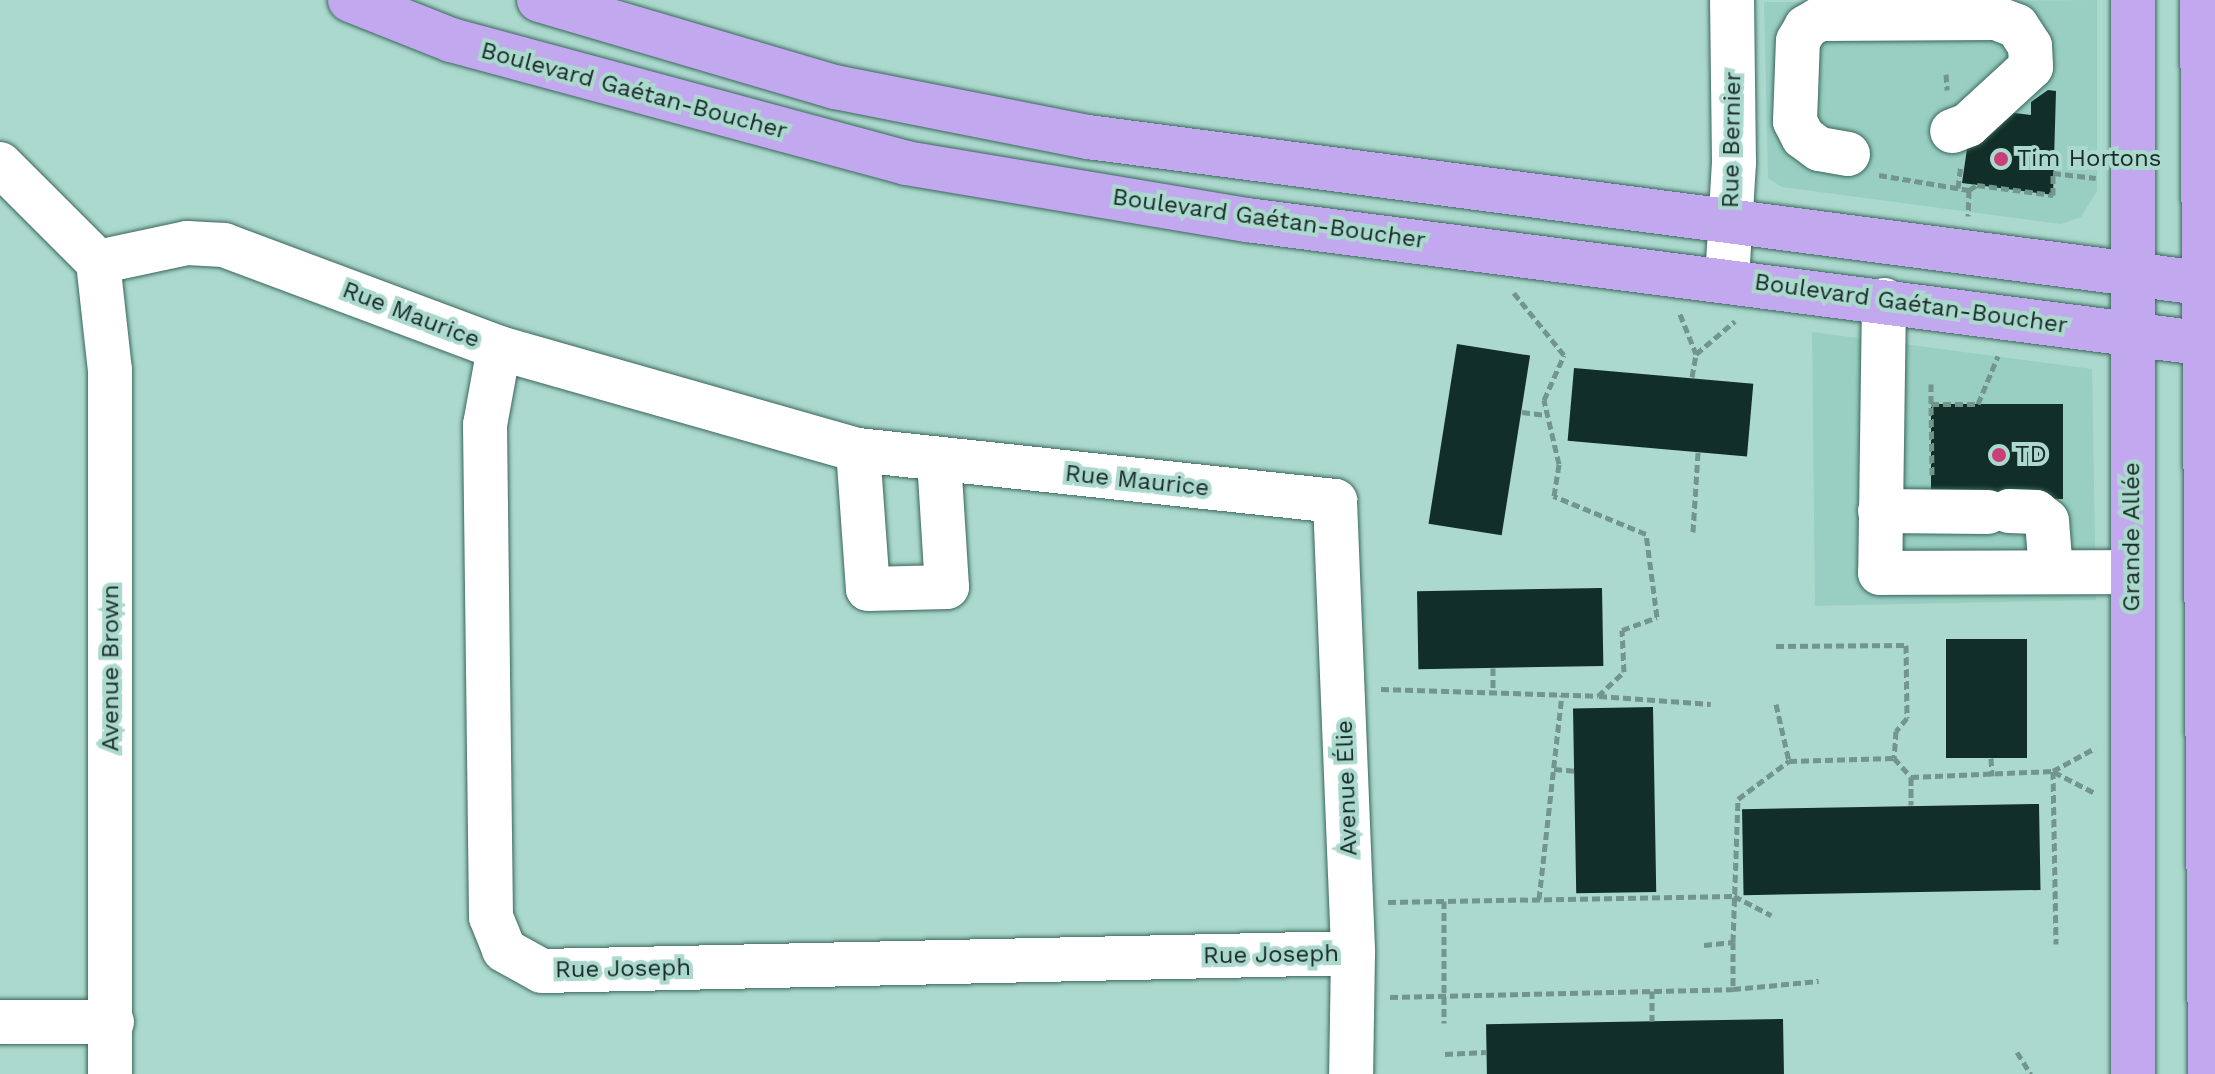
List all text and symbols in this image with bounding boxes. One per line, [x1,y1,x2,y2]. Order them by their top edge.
street label: Boulevard Gaétan-Boucher [478,36,790,146]
street label: Rue Bernier [1716,71,1748,209]
place label: Tim Hortons [2017,145,2161,173]
marker: Tim Hortons [1992,150,2010,168]
street label: Boulevard Gaétan-Boucher [1110,183,1428,255]
street label: Boulevard Gaétan-Boucher [1752,268,2070,340]
street label: Rue Maurice [338,276,484,354]
place label: TD [2015,441,2047,469]
marker: TD [1990,446,2008,464]
street label: Rue Maurice [1064,459,1210,503]
street label: Grande Allée [2118,462,2146,612]
street label: Avenue Brown [97,584,125,752]
street label: Avenue Élie [1330,720,1364,856]
street label: Rue Joseph [1202,939,1340,971]
street label: Rue Joseph [554,953,692,985]

